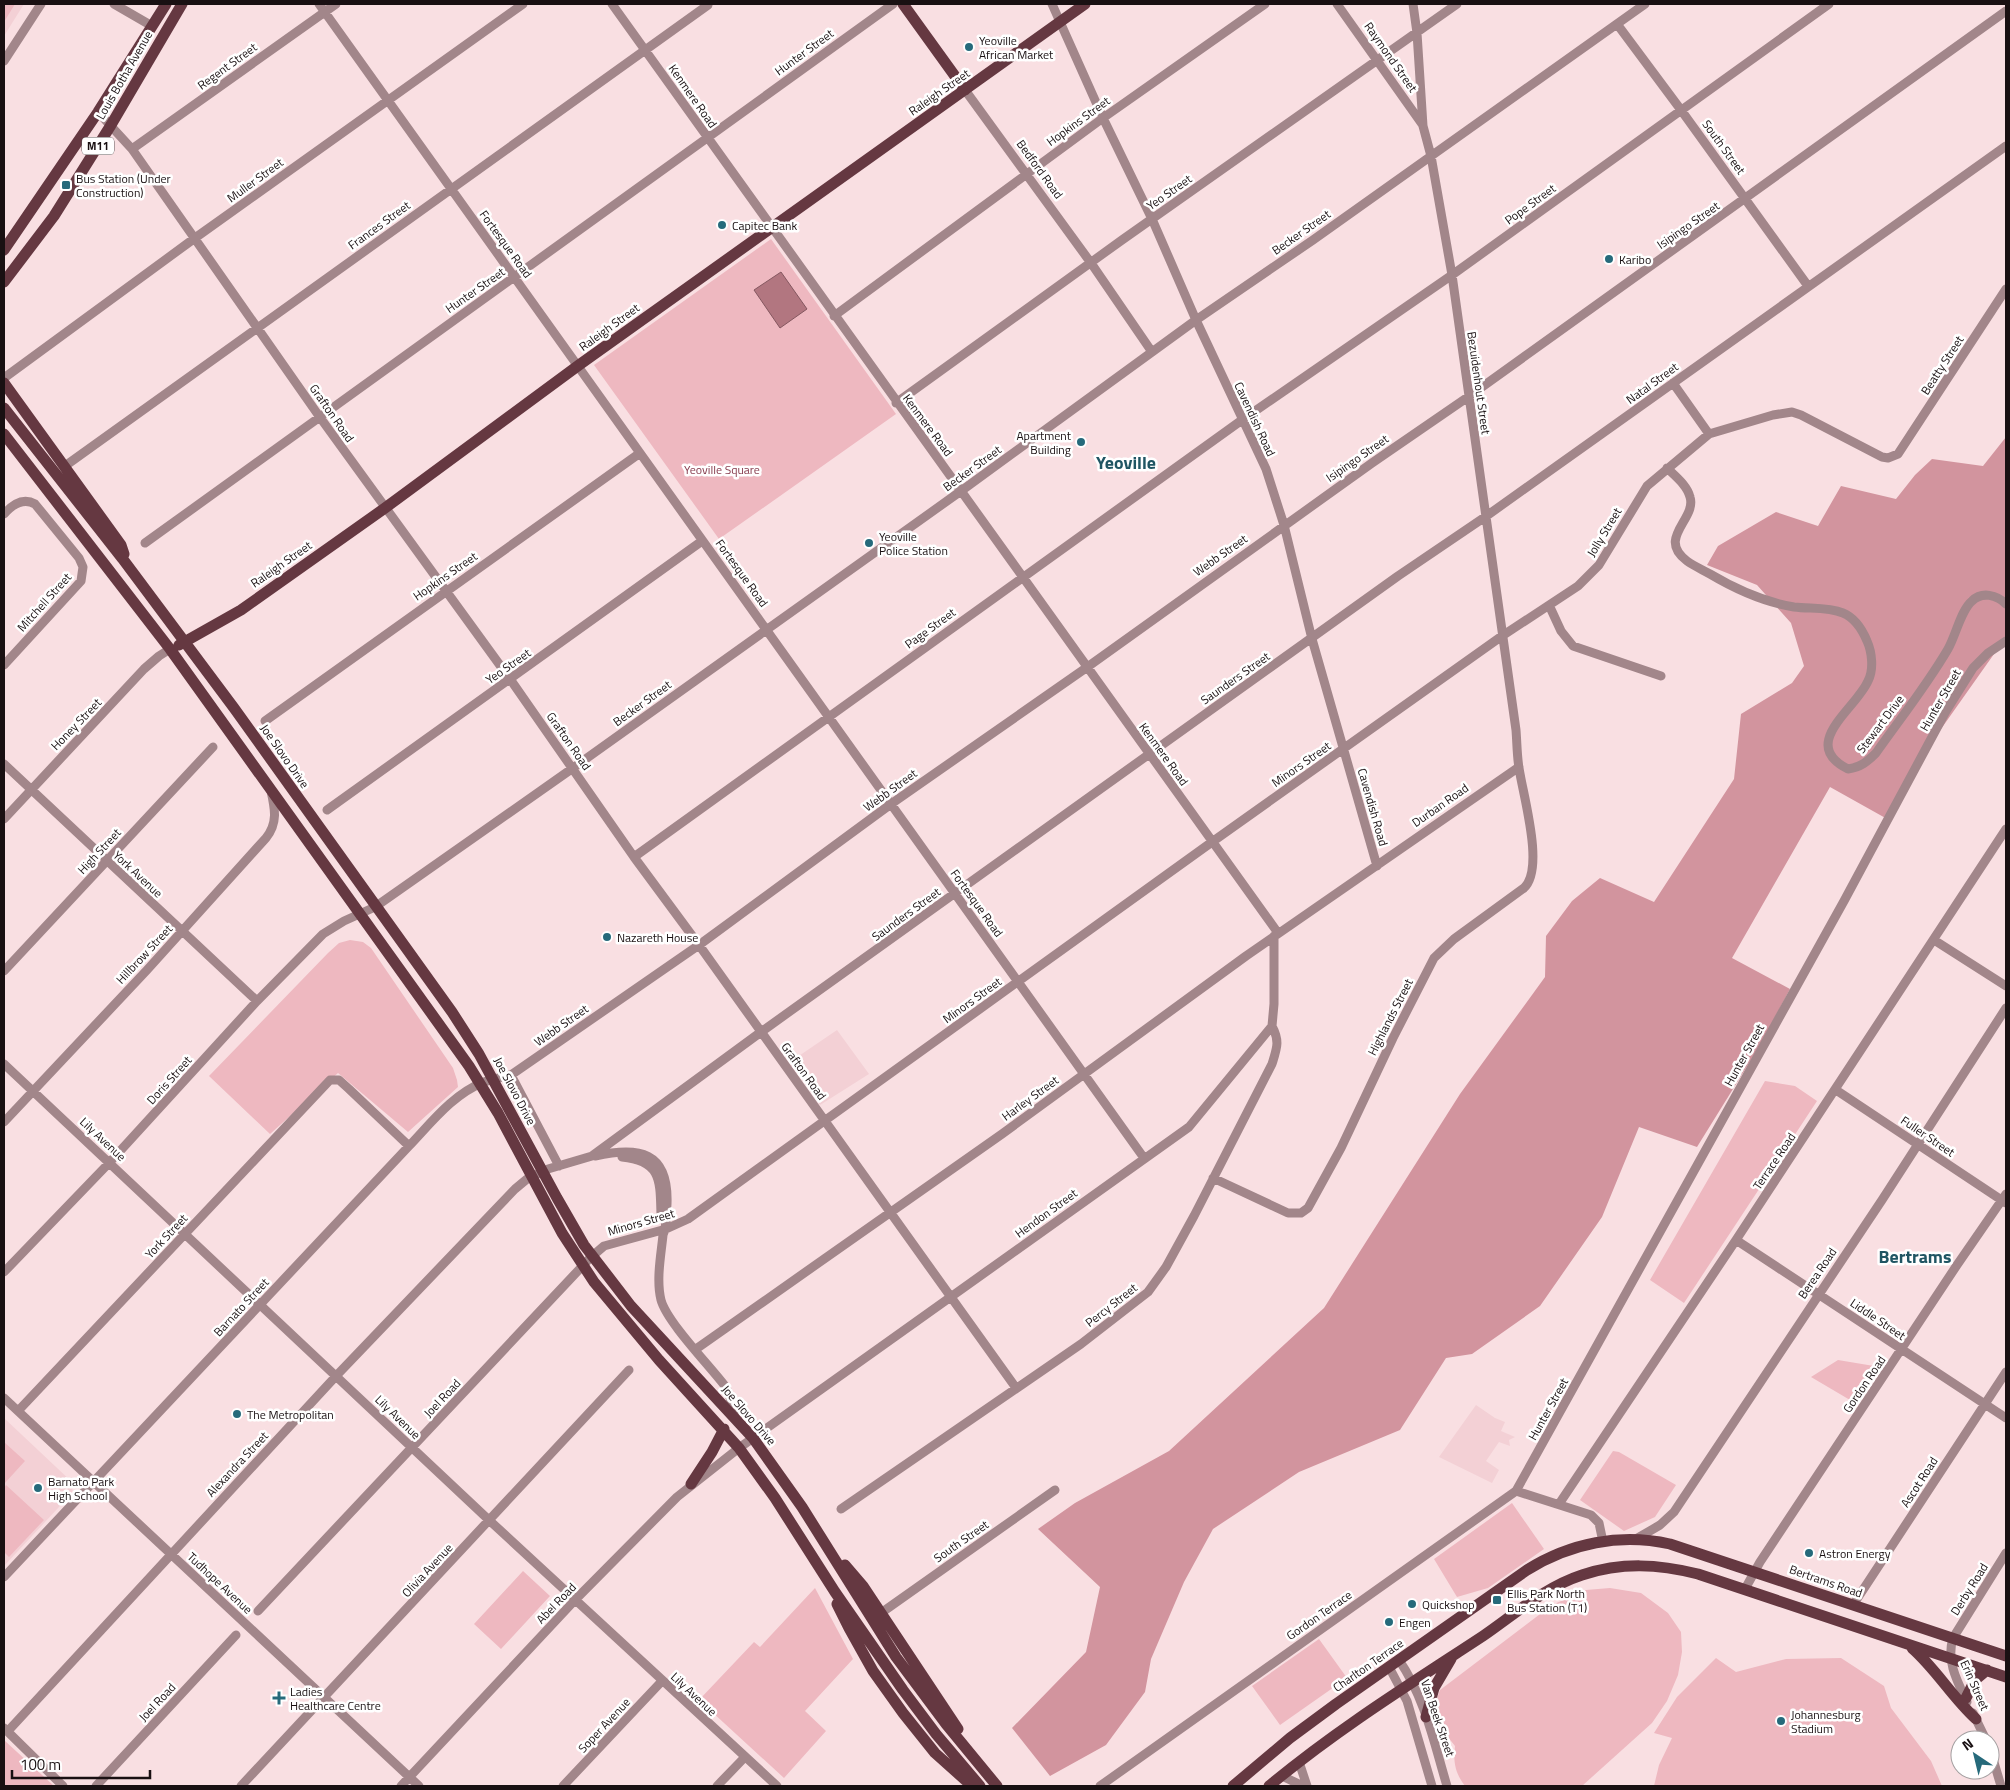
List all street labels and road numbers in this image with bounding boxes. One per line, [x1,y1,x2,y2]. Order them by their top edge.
street label: Raymond Street [1360,18,1423,97]
street label: Hunter Street [771,24,838,80]
street label: Louis Botha Avenue [91,27,157,123]
street label: Regent Street [193,37,261,94]
street label: Kenmere Road [664,60,722,132]
street label: Raleigh Street [904,63,974,120]
street label: Hopkins Street [1042,91,1114,151]
street label: South Street [1698,116,1751,179]
street label: Bedford Road [1012,136,1068,202]
road number: M11 [82,138,114,154]
street label: Muller Street [223,153,288,207]
street label: Yeo Street [1142,169,1196,215]
street label: Pope Street [1500,178,1560,229]
street label: Frances Street [344,195,415,254]
street label: Isipingo Street [1653,196,1724,254]
street label: Becker Street [1268,204,1335,259]
street label: Fortesque Road [475,206,537,282]
street label: Hunter Street [441,262,509,318]
street label: Raleigh Street [575,298,644,356]
street label: Bezuidenhout Street [1462,330,1496,436]
street label: Beatty Street [1916,331,1969,398]
street label: Natal Street [1622,357,1683,409]
street label: Cavendish Road [1229,379,1281,459]
street label: Grafton Road [305,380,359,446]
street label: Kenmere Road [898,390,958,460]
street label: Isipingo Street [1322,429,1393,487]
street label: Becker Street [939,440,1006,496]
street label: Jolly Street [1582,503,1627,560]
street label: Webb Street [1189,529,1252,581]
street label: Raleigh Street [246,535,316,592]
street label: Fortesque Road [711,535,773,611]
street label: Hopkins Street [409,546,482,605]
street label: Mitchell Street [12,568,76,636]
street label: Page Street [901,603,960,653]
street label: Yeo Street [481,643,535,689]
street label: Saunders Street [1196,647,1274,709]
street label: Hunter Street [1915,665,1966,735]
street label: Becker Street [609,675,676,731]
street label: Stewart Drive [1852,691,1908,757]
street label: Honey Street [46,693,106,754]
street label: Grafton Road [542,708,596,774]
street label: Kenmere Road [1135,718,1193,790]
street label: Joe Slovo Drive [256,720,314,792]
street label: Minors Street [1267,736,1335,792]
street label: Webb Street [859,763,922,816]
street label: Cavendish Road [1353,766,1393,848]
street label: Durban Road [1408,778,1472,832]
street label: High Street [73,823,126,878]
street label: York Avenue [109,846,167,902]
street label: Fortesque Road [946,865,1008,941]
street label: Saunders Street [868,882,945,946]
street label: Hillbrow Street [111,919,177,988]
street label: Minors Street [939,972,1006,1028]
street label: Highlands Street [1362,975,1418,1059]
street label: Webb Street [530,999,593,1051]
street label: Hunter Street [1719,1020,1769,1090]
street label: Grafton Road [777,1038,831,1104]
street label: Doris Street [142,1051,197,1109]
street label: Joe Slovo Drive [489,1053,541,1129]
street label: Harley Street [998,1070,1063,1125]
street label: Fuller Street [1897,1111,1960,1162]
street label: Lily Avenue [76,1113,130,1165]
street label: Terrace Road [1748,1129,1800,1193]
street label: Hendon Street [1011,1183,1082,1242]
street label: Minors Street [605,1203,677,1241]
street label: York Street [140,1209,192,1263]
street label: Berea Road [1793,1244,1841,1302]
street label: Barnato Street [209,1273,274,1341]
street label: Percy Street [1081,1278,1142,1331]
street label: Liddle Street [1846,1293,1910,1345]
street label: Gordon Road [1838,1352,1890,1416]
street label: Joel Road [419,1374,465,1422]
street label: Hunter Street [1523,1374,1573,1444]
street label: Joe Slovo Drive [717,1381,781,1449]
street label: Lily Avenue [371,1390,425,1444]
street label: Alexandra Street [201,1426,273,1501]
street label: Ascot Road [1896,1453,1942,1511]
street label: South Street [930,1515,993,1567]
street label: Olivia Avenue [397,1539,457,1601]
street label: Tudhope Avenue [183,1548,257,1618]
street label: Derby Road [1945,1559,1993,1619]
street label: Bertrams Road [1787,1560,1865,1602]
street label: Abel Road [531,1578,581,1628]
street label: Gordon Terrace [1282,1585,1356,1645]
street label: Charlton Terrace [1329,1634,1407,1696]
street label: Erin Street [1955,1657,1995,1714]
street label: Lily Avenue [667,1668,721,1720]
street label: Van Beek Street [1416,1677,1460,1760]
street label: Joel Road [134,1678,180,1726]
street label: Soper Avenue [573,1693,635,1757]

